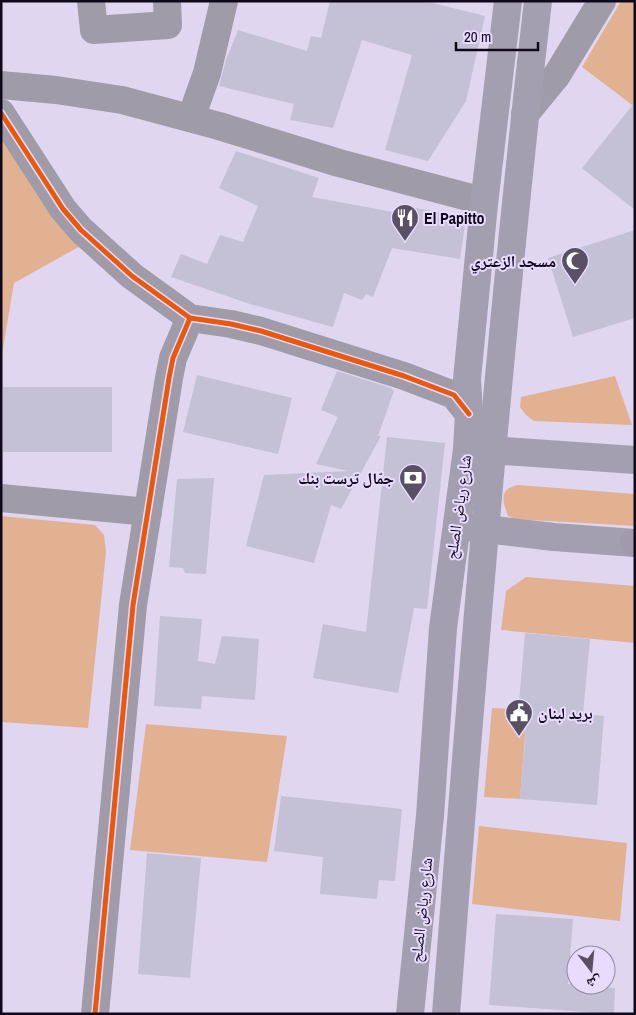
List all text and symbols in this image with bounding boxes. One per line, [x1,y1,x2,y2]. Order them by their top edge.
scale bar [456,20,538,52]
text: 20 m [464,26,491,47]
restaurant icon: El Papitto [390,203,420,242]
place label: El Papitto [424,207,485,229]
mosque icon: مسجد الزعتري [560,246,590,285]
place label: مسجد الزعتري [470,250,556,274]
street label: شارع رياض الصلح [440,453,476,561]
bank icon: جمّال ترست بنك [398,463,428,502]
place label: جمّال ترست بنك [298,467,394,489]
public building icon: بريد لبنان [504,698,534,737]
place label: بريد لبنان [538,702,593,724]
street label: شارع رياض الصلح [405,857,437,963]
north arrow [566,945,616,995]
text: ش [585,972,604,993]

